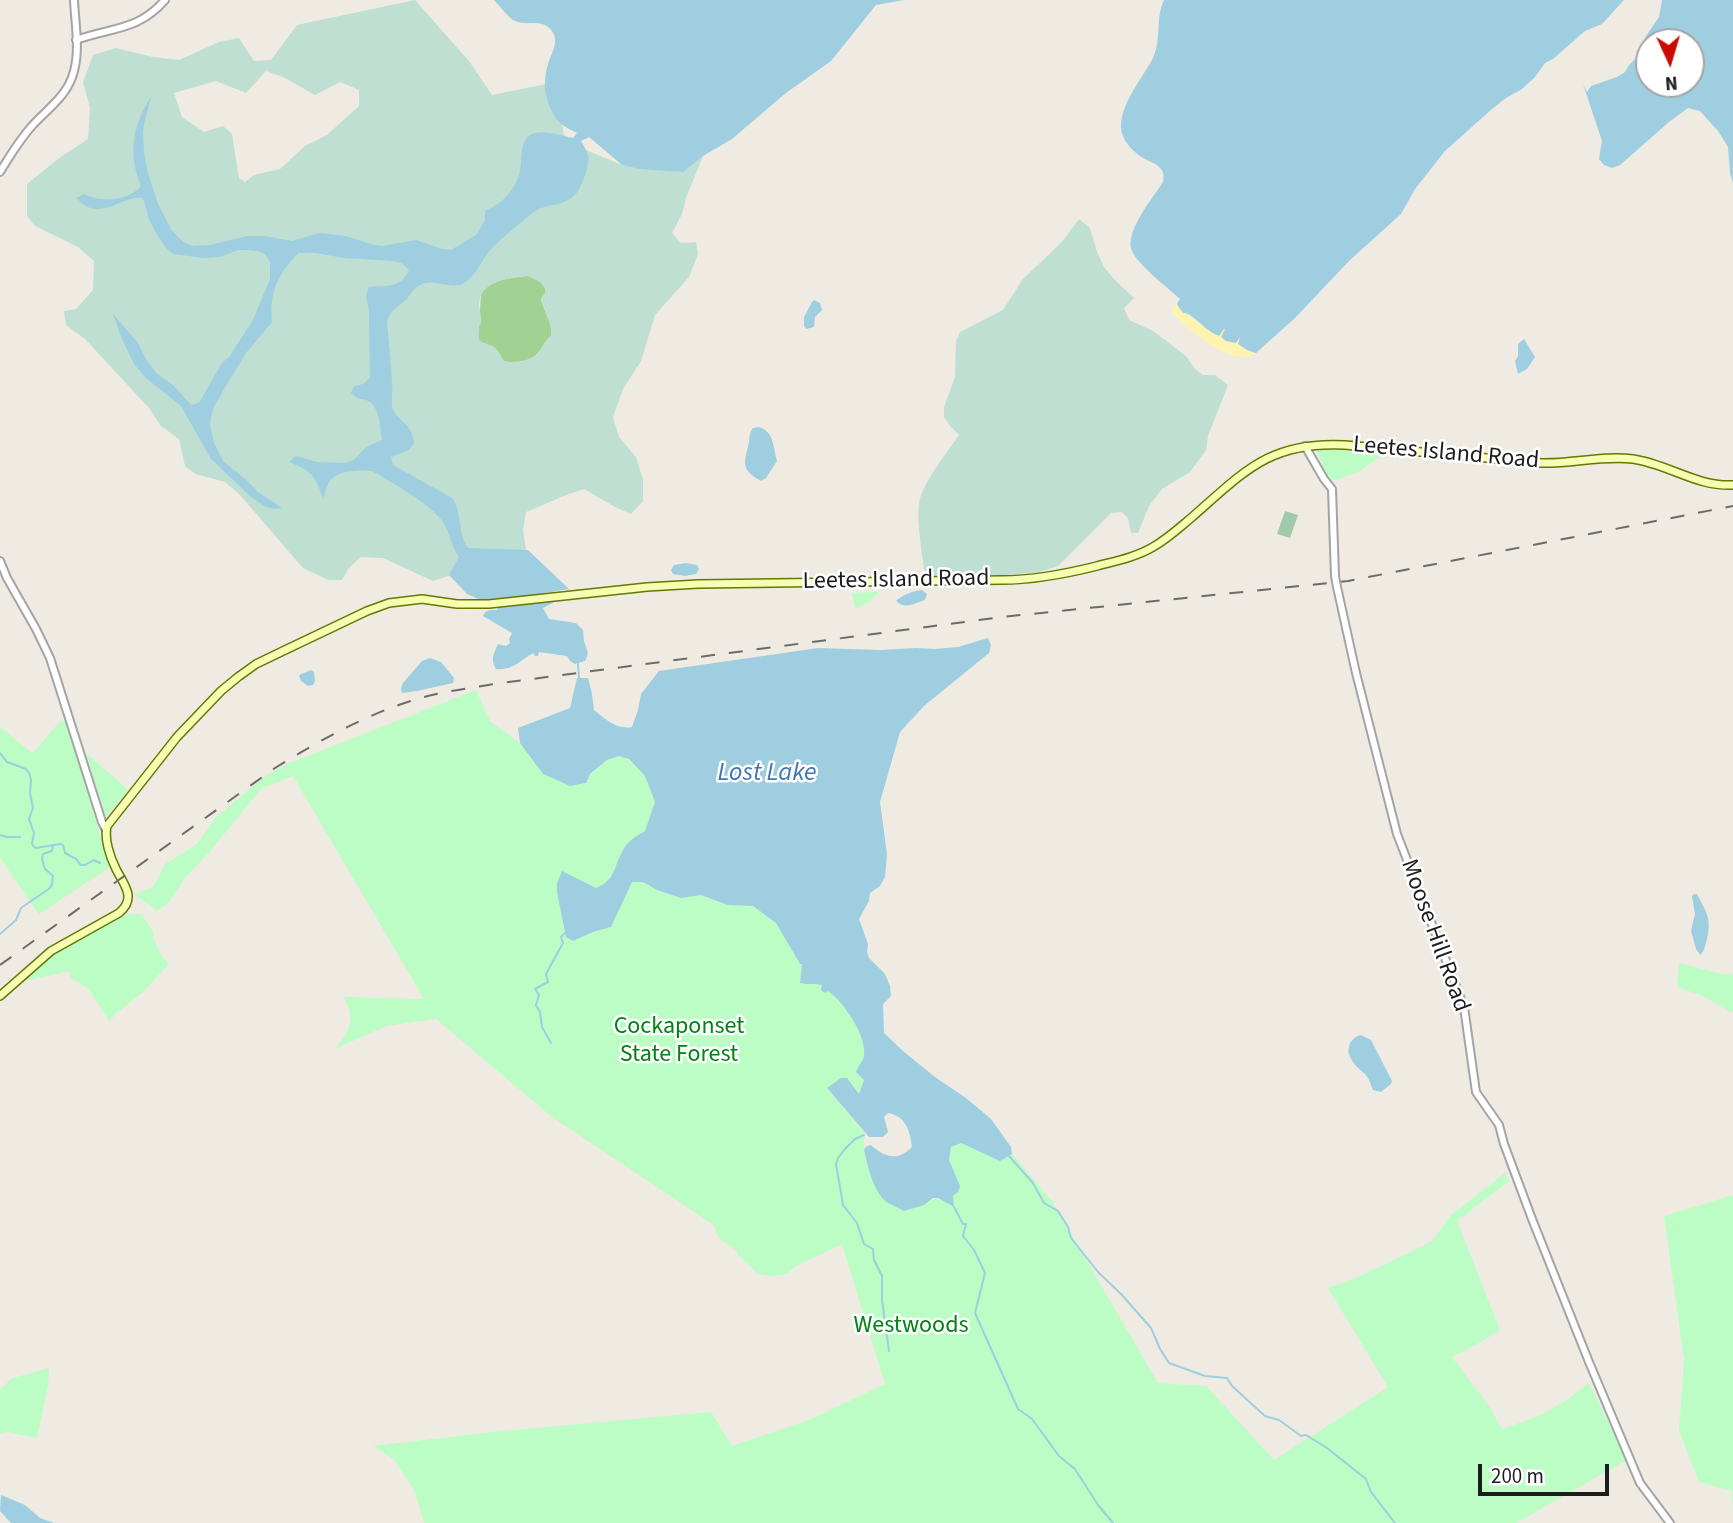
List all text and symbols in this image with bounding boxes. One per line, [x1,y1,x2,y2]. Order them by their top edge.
north arrow [1635,28,1705,98]
text: N [1664,69,1679,96]
street label: Leetes Island Road [1352,432,1540,476]
street label: Leetes Island Road [802,565,990,597]
water label: Lost Lake [717,758,817,790]
street label: Moose Hill Road [1393,856,1475,1016]
park label: Cockaponset State Forest [614,1014,744,1070]
park label: Westwoods [853,1313,969,1341]
scale bar [1481,1450,1612,1494]
text: 200 m [1491,1461,1544,1491]

